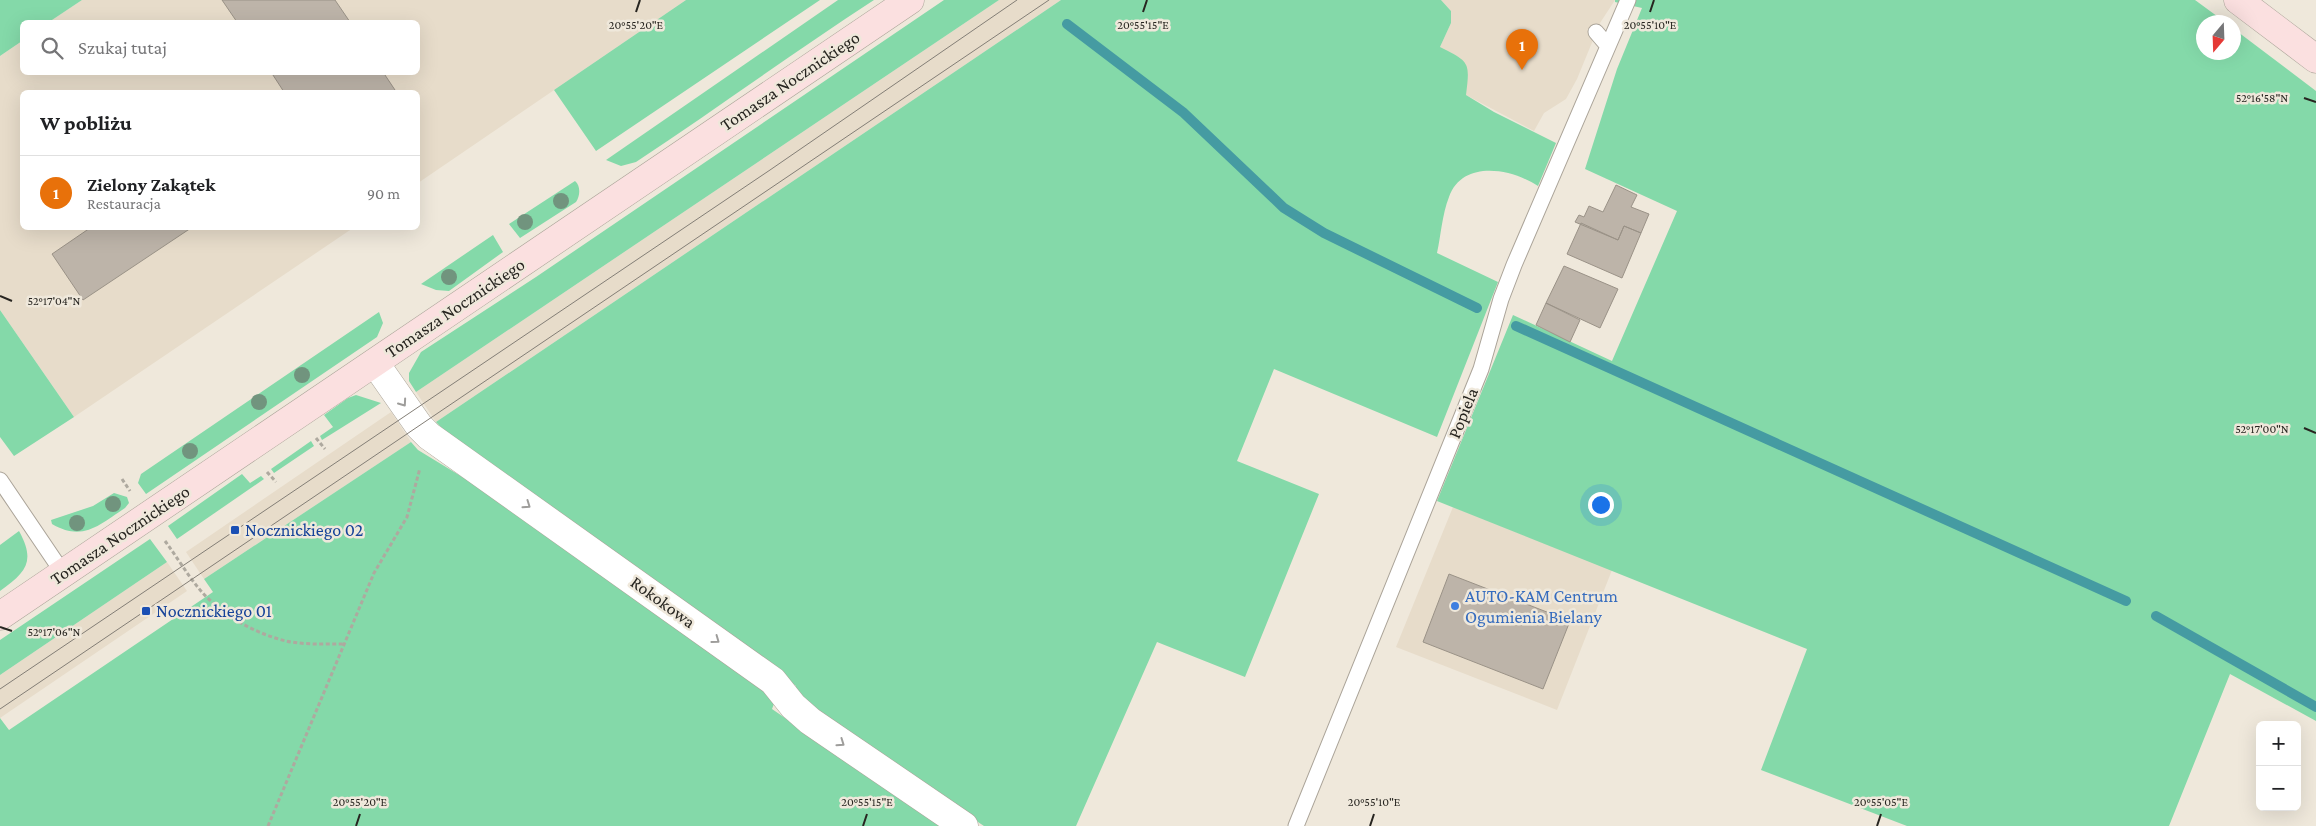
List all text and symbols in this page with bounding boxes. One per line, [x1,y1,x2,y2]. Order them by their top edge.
north arrow [2196,15,2241,60]
text: 20°55'20"E [609,18,664,32]
text: 20°55'15"E [1117,18,1169,32]
text: 20°55'10"E [1624,18,1677,32]
search box [20,20,420,75]
street label: Tomasza Nocznickiego [717,27,863,135]
pin: 1 [1506,29,1538,70]
icon: search [38,34,66,62]
text: Szukaj tutaj [78,37,167,58]
text: 52°16'58"N [2236,91,2288,105]
text: W pobliżu [40,111,132,135]
text: Zielony Zakątek [87,174,215,195]
text: 1 [53,185,59,202]
text: 90 m [367,185,400,202]
text: Restauracja [87,195,161,212]
street label: Tomasza Nocznickiego [382,254,528,362]
text: 52°17'04"N [28,294,80,308]
street label: Popiela [1444,385,1482,441]
one-way arrow [397,397,406,406]
text: 52°17'00"N [2235,422,2289,436]
street label: Tomasza Nocznickiego [47,481,193,589]
your location [1588,492,1614,518]
one-way arrow [521,499,531,508]
place label: Nocznickiego 02 [245,520,363,540]
marker: Nocznickiego 02 [229,524,241,536]
street label: Rokokowa [627,572,699,632]
place label: AUTO-KAM Centrum Ogumienia Bielany [1465,586,1619,627]
marker: AUTO-KAM Centrum Ogumienia Bielany [1449,600,1461,612]
place label: Nocznickiego 01 [156,601,272,621]
marker: Nocznickiego 01 [140,605,152,617]
text: 52°17'06"N [28,625,81,639]
one-way arrow [710,634,720,643]
map controls [2256,721,2301,811]
button: + [2256,721,2301,766]
one-way arrow [835,737,845,746]
button: − [2256,766,2301,811]
text: 20°55'20"E [333,795,388,809]
text: 20°55'15"E [841,795,893,809]
text: 20°55'10"E [1348,795,1401,809]
text: 20°55'05"E [1854,795,1908,809]

